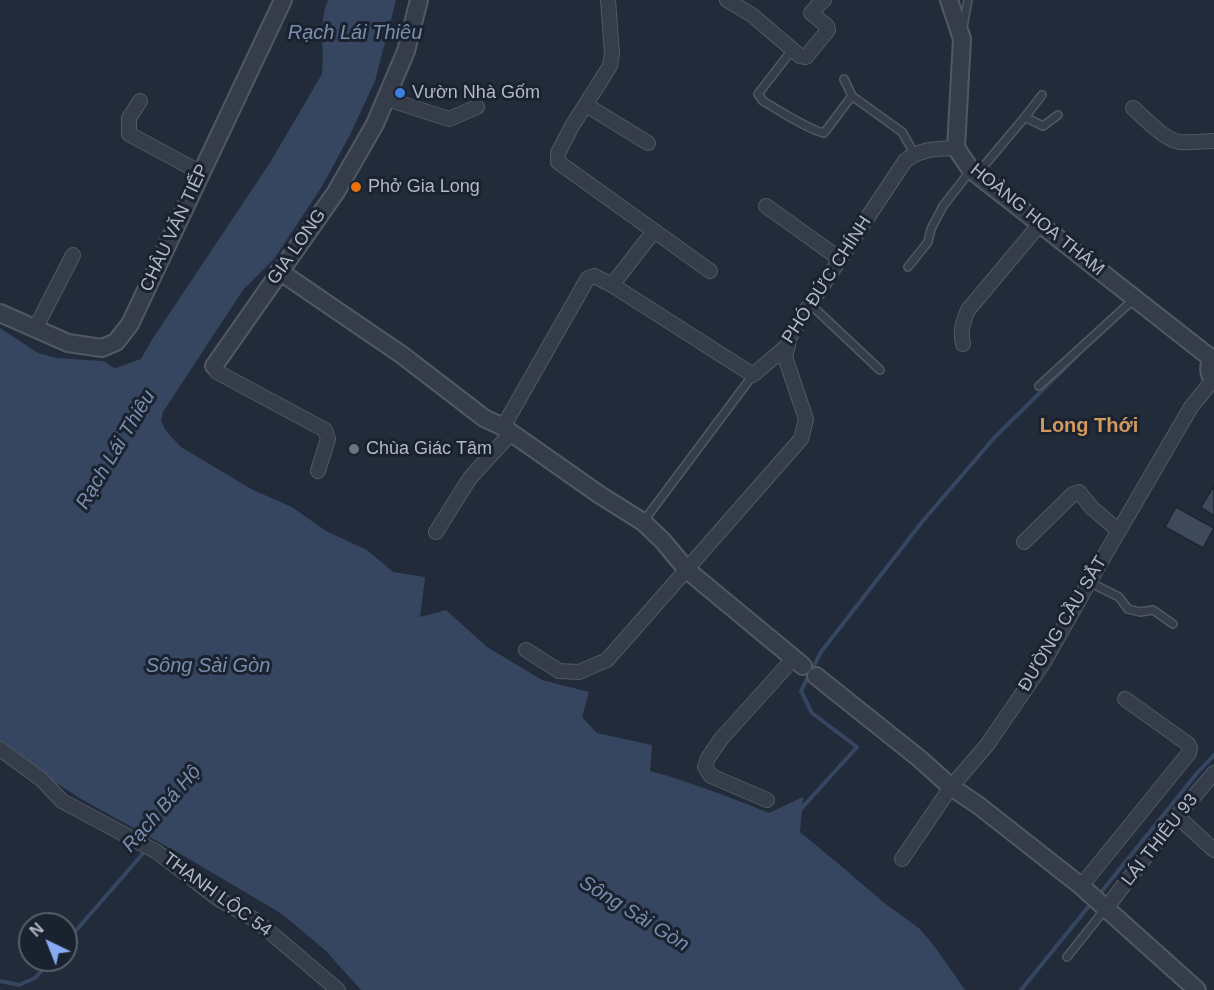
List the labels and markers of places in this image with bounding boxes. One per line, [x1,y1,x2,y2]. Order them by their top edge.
place label: Vườn Nhà Gốm [412,82,540,104]
marker: Vườn Nhà Gốm [393,86,407,100]
place label: Phở Gia Long [368,176,480,198]
marker: Phở Gia Long [349,180,363,194]
place label: Chùa Giác Tâm [366,438,492,460]
marker: Chùa Giác Tâm [347,442,361,456]

